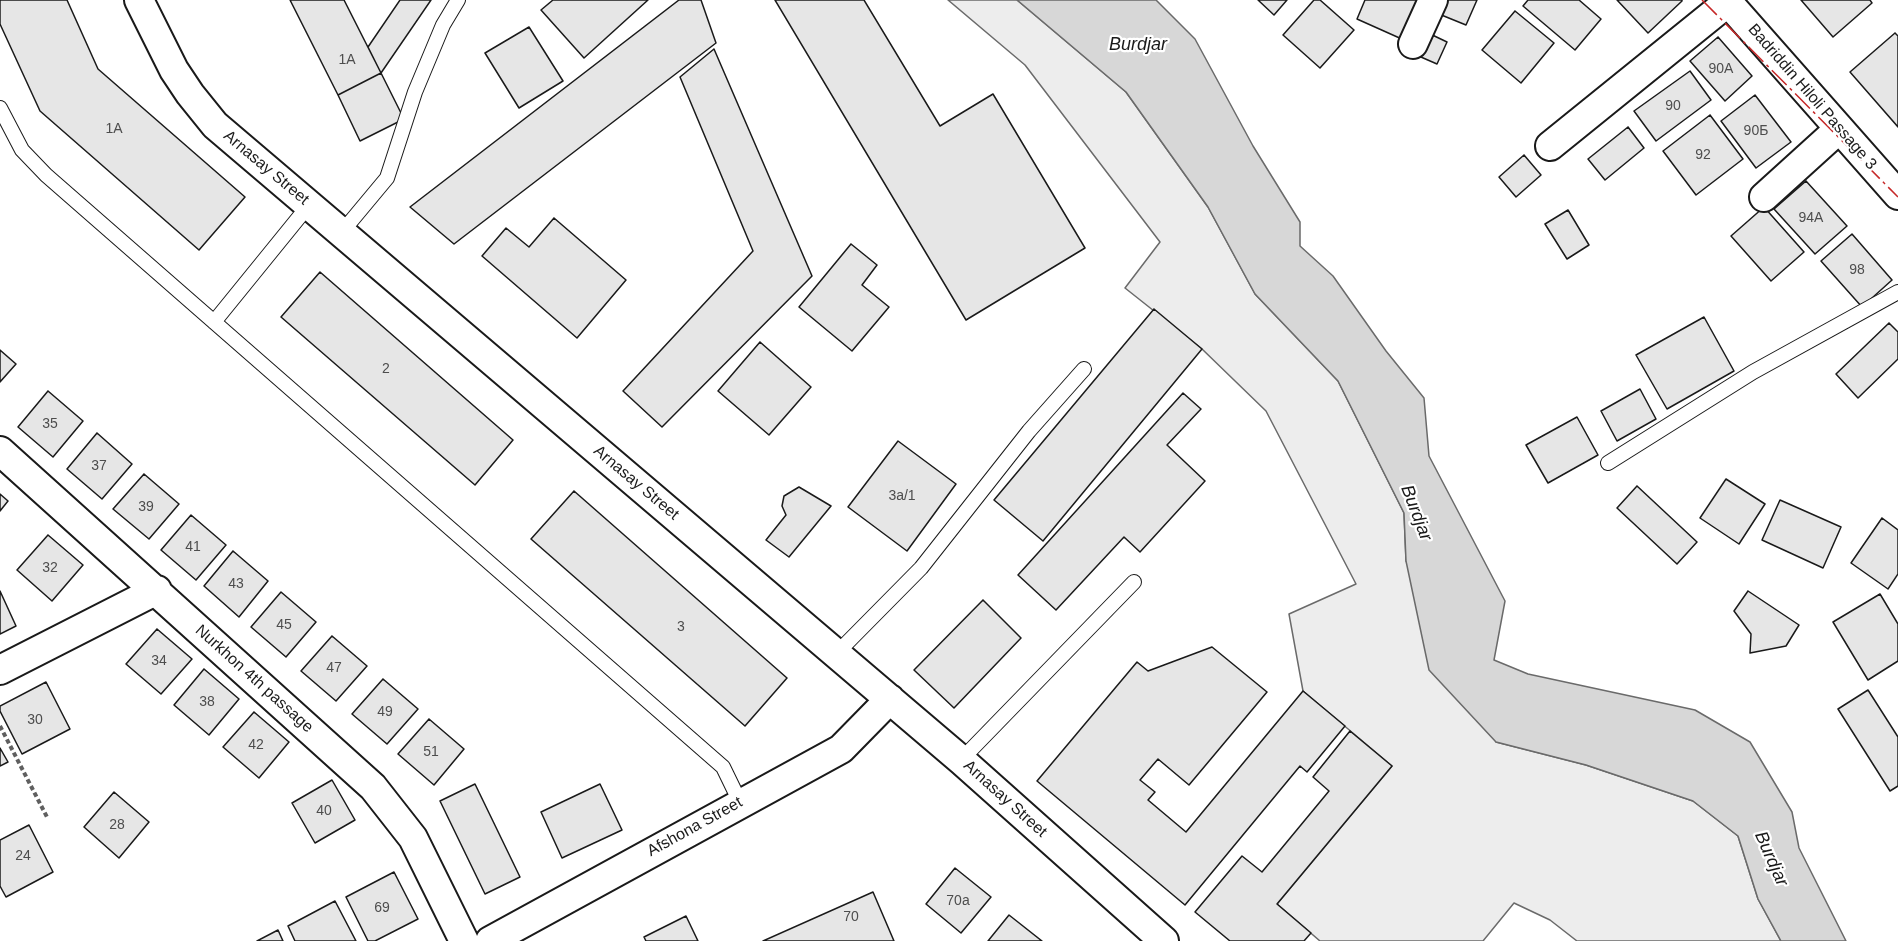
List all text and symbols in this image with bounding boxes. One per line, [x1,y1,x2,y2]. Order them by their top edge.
street label: Badriddin Hiloli Passage 3 [1743,20,1881,174]
water label: Burdjar [1109,34,1167,56]
house number: 1A [338,52,356,68]
house number: 90A [1709,61,1733,77]
house number: 90 [1665,98,1681,114]
house number: 1А [105,121,123,137]
house number: 90Б [1744,123,1768,139]
street label: Arnasay Street [219,127,313,209]
house number: 92 [1695,147,1711,163]
house number: 94A [1799,210,1823,226]
house number: 98 [1849,262,1865,278]
house number: 2 [382,361,390,377]
house number: 35 [42,416,58,432]
street label: Arnasay Street [589,442,683,524]
house number: 37 [91,458,107,474]
water label: Burdjar [1396,482,1436,544]
house number: 3a/1 [888,488,916,504]
house number: 39 [138,499,154,515]
house number: 41 [185,539,201,555]
house number: 32 [42,560,58,576]
house number: 43 [228,576,244,592]
house number: 45 [276,617,292,633]
house number: 3 [677,619,685,635]
street label: Nurkhon 4th passage [191,621,317,737]
house number: 34 [151,653,167,669]
house number: 47 [326,660,342,676]
house number: 38 [199,694,215,710]
house number: 49 [377,704,393,720]
house number: 30 [27,712,43,728]
house number: 42 [248,737,264,753]
house number: 51 [423,744,439,760]
street label: Arnasay Street [959,756,1051,842]
street label: Afshona Street [644,793,746,861]
house number: 40 [316,803,332,819]
house number: 28 [109,817,125,833]
water label: Burdjar [1749,828,1793,890]
house number: 24 [15,848,31,864]
house number: 70a [946,893,970,909]
house number: 69 [374,900,390,916]
house number: 70 [843,909,859,925]

